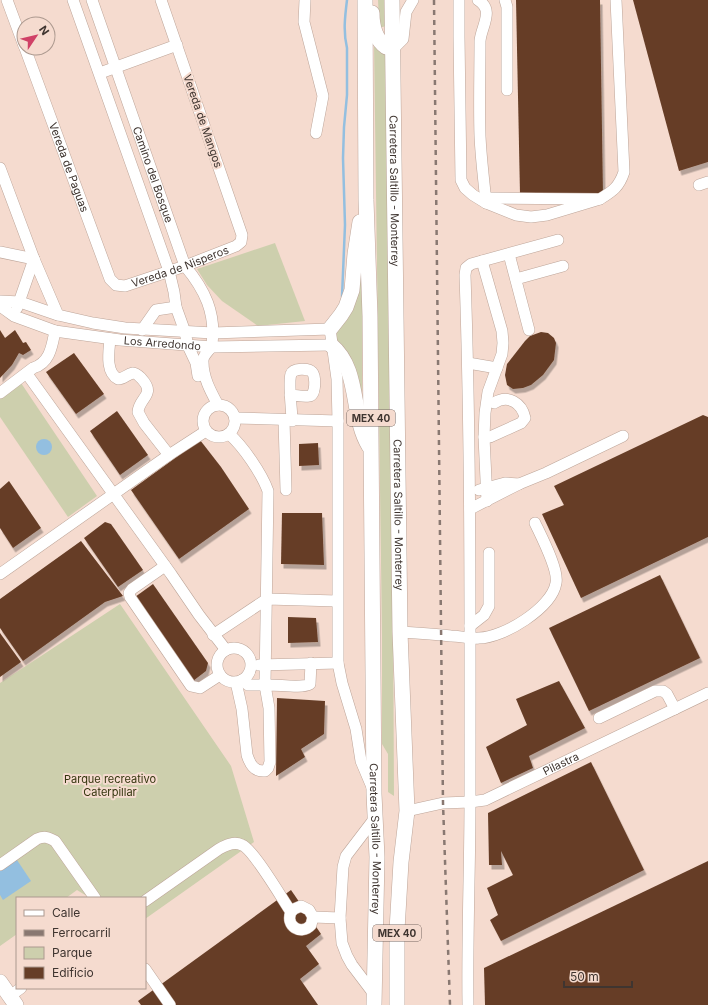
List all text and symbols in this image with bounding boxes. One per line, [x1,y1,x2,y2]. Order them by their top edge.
north arrow [16,16,56,56]
text: N [36,23,52,38]
street label: Vereda de Mangos [180,72,226,170]
street label: Carretera Saltillo - Monterrey [386,115,402,267]
street label: Vereda de Paguas [46,120,92,214]
street label: Camino del Bosque [130,125,176,225]
street label: Vereda de Nisperos [129,243,231,290]
street label: Los Arredondo [123,333,202,353]
road number: MEX 40 [347,410,395,426]
street label: Carretera Saltillo - Monterrey [391,439,406,591]
street label: Pilastra [540,749,581,778]
street label: Carretera Saltillo - Monterrey [367,763,384,915]
park label: Parque recreativo Caterpillar [64,772,156,799]
legend [16,897,146,989]
text: Calle [52,905,80,920]
text: Ferrocarril [52,925,111,940]
road number: MEX 40 [373,925,421,941]
text: Parque [52,945,92,960]
scale bar [564,963,632,989]
text: Edificio [52,965,94,980]
text: 50 m [570,969,599,984]

